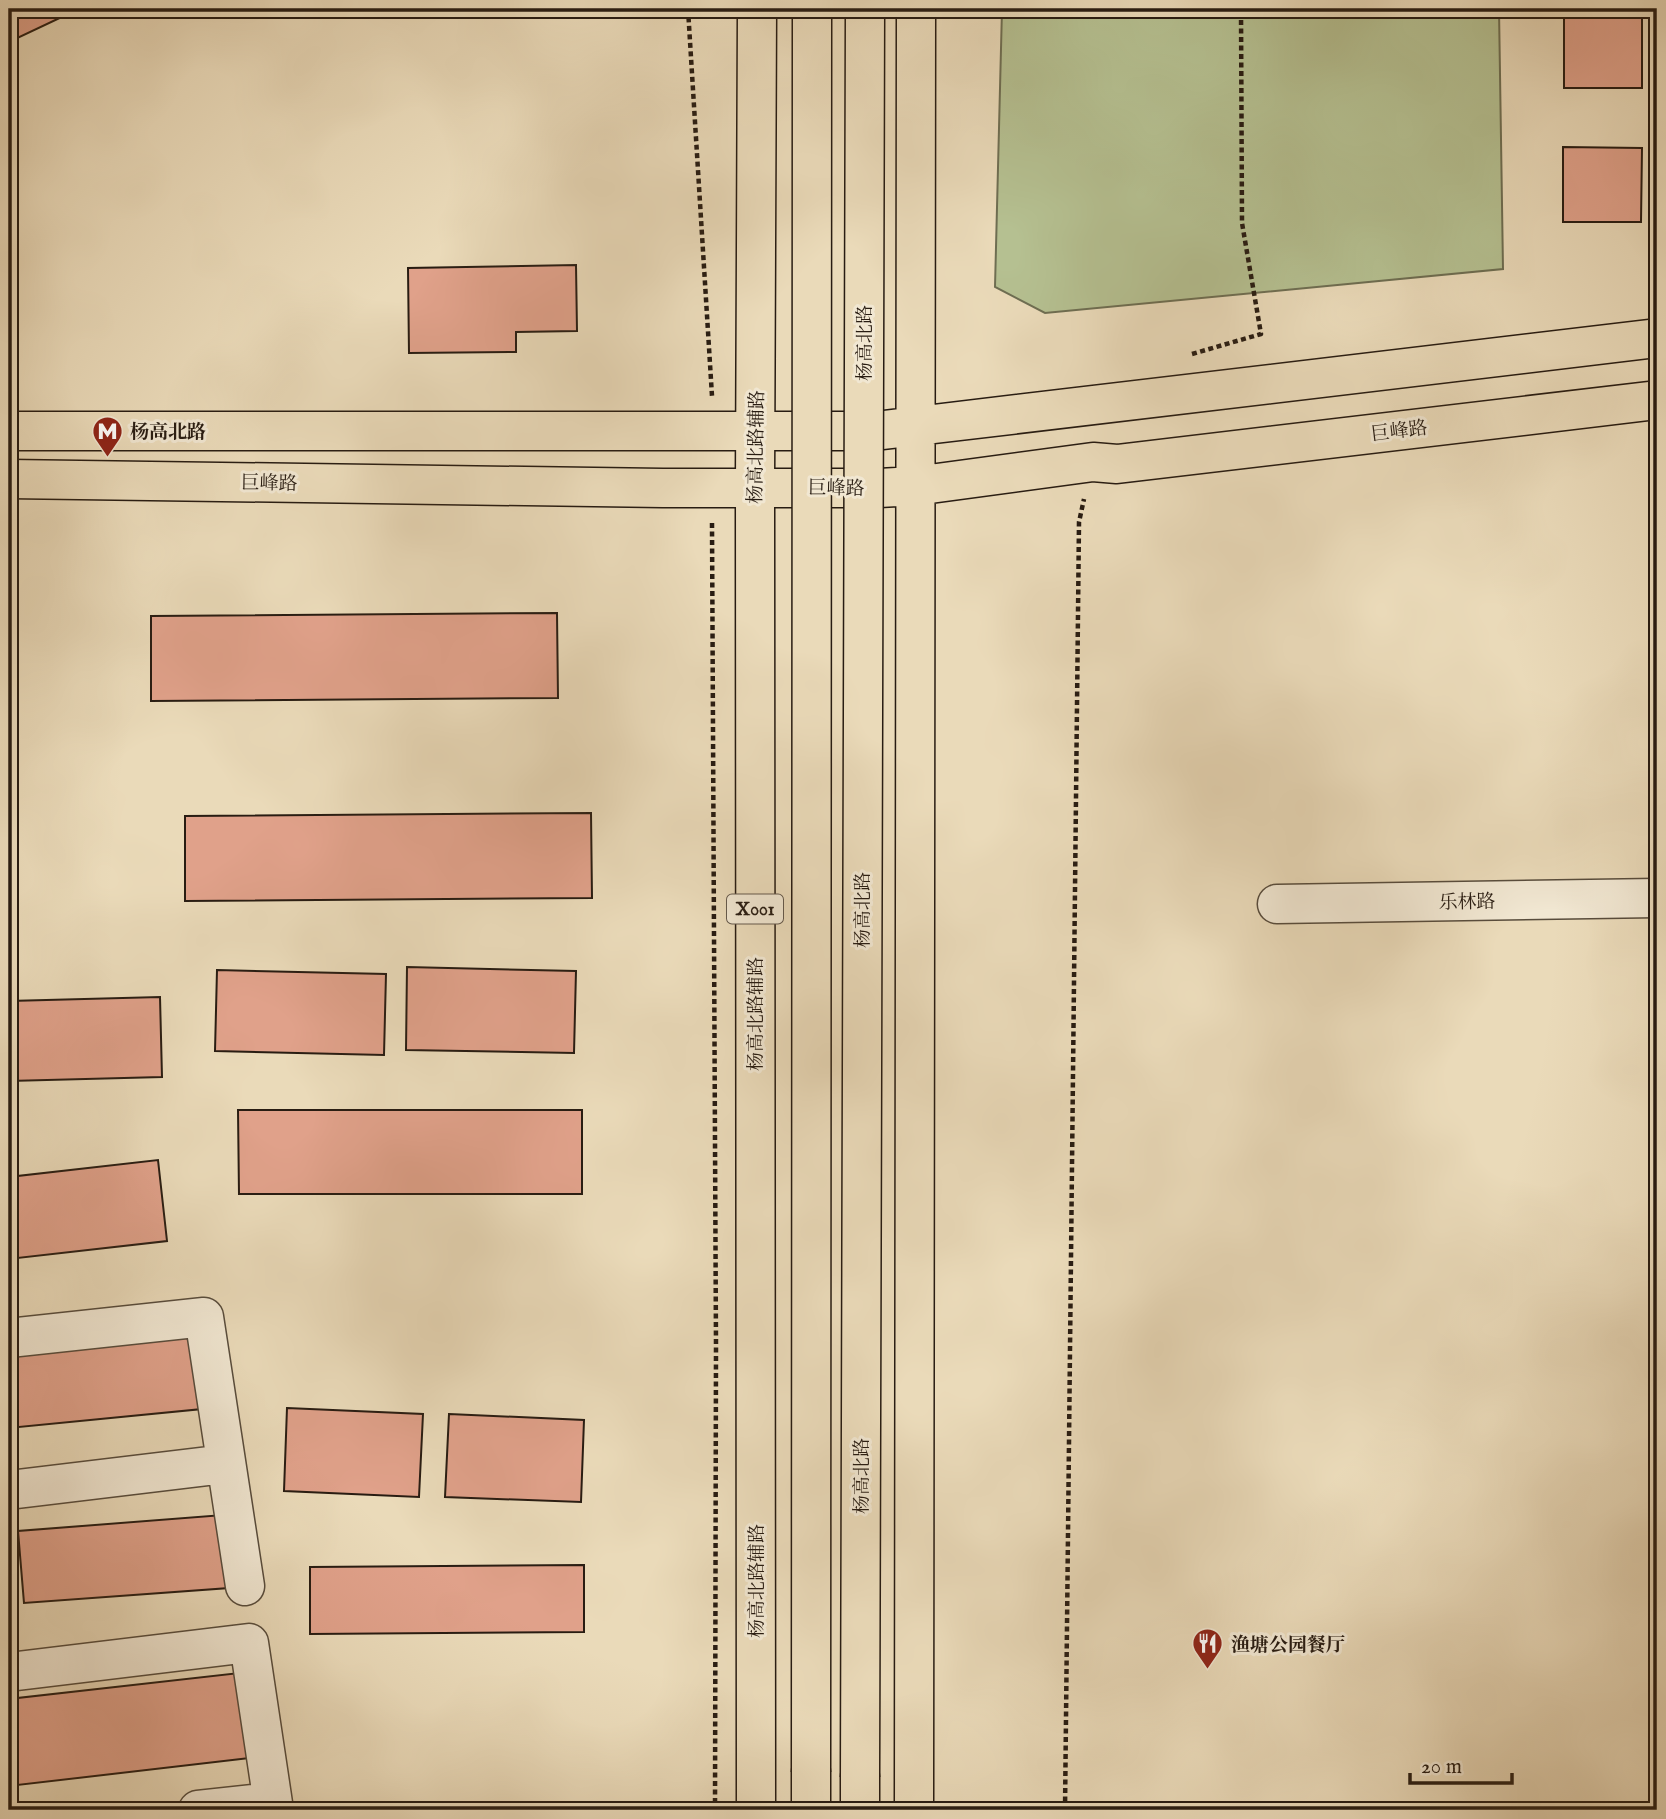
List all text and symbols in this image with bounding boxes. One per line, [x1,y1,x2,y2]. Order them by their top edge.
street label: 杨高北路 [854,305,878,381]
street label: 杨高北路辅路 [744,390,770,504]
metro station icon: 杨高北路 [90,414,124,458]
street label: 巨峰路 [1369,417,1429,447]
place label: 杨高北路 [130,421,206,445]
street label: 巨峰路 [240,472,298,496]
street label: 巨峰路 [807,477,865,501]
street label: 杨高北路 [852,872,876,948]
street label: 乐林路 [1438,891,1496,915]
road number: X001 [727,894,783,924]
street label: 杨高北路辅路 [745,957,769,1071]
street label: 杨高北路 [851,1438,875,1514]
street label: 杨高北路辅路 [746,1524,770,1638]
restaurant icon: 渔塘公园餐厅 [1191,1627,1225,1671]
place label: 渔塘公园餐厅 [1231,1634,1345,1658]
scale bar [1410,1742,1512,1786]
text: 20 m [1421,1754,1462,1781]

